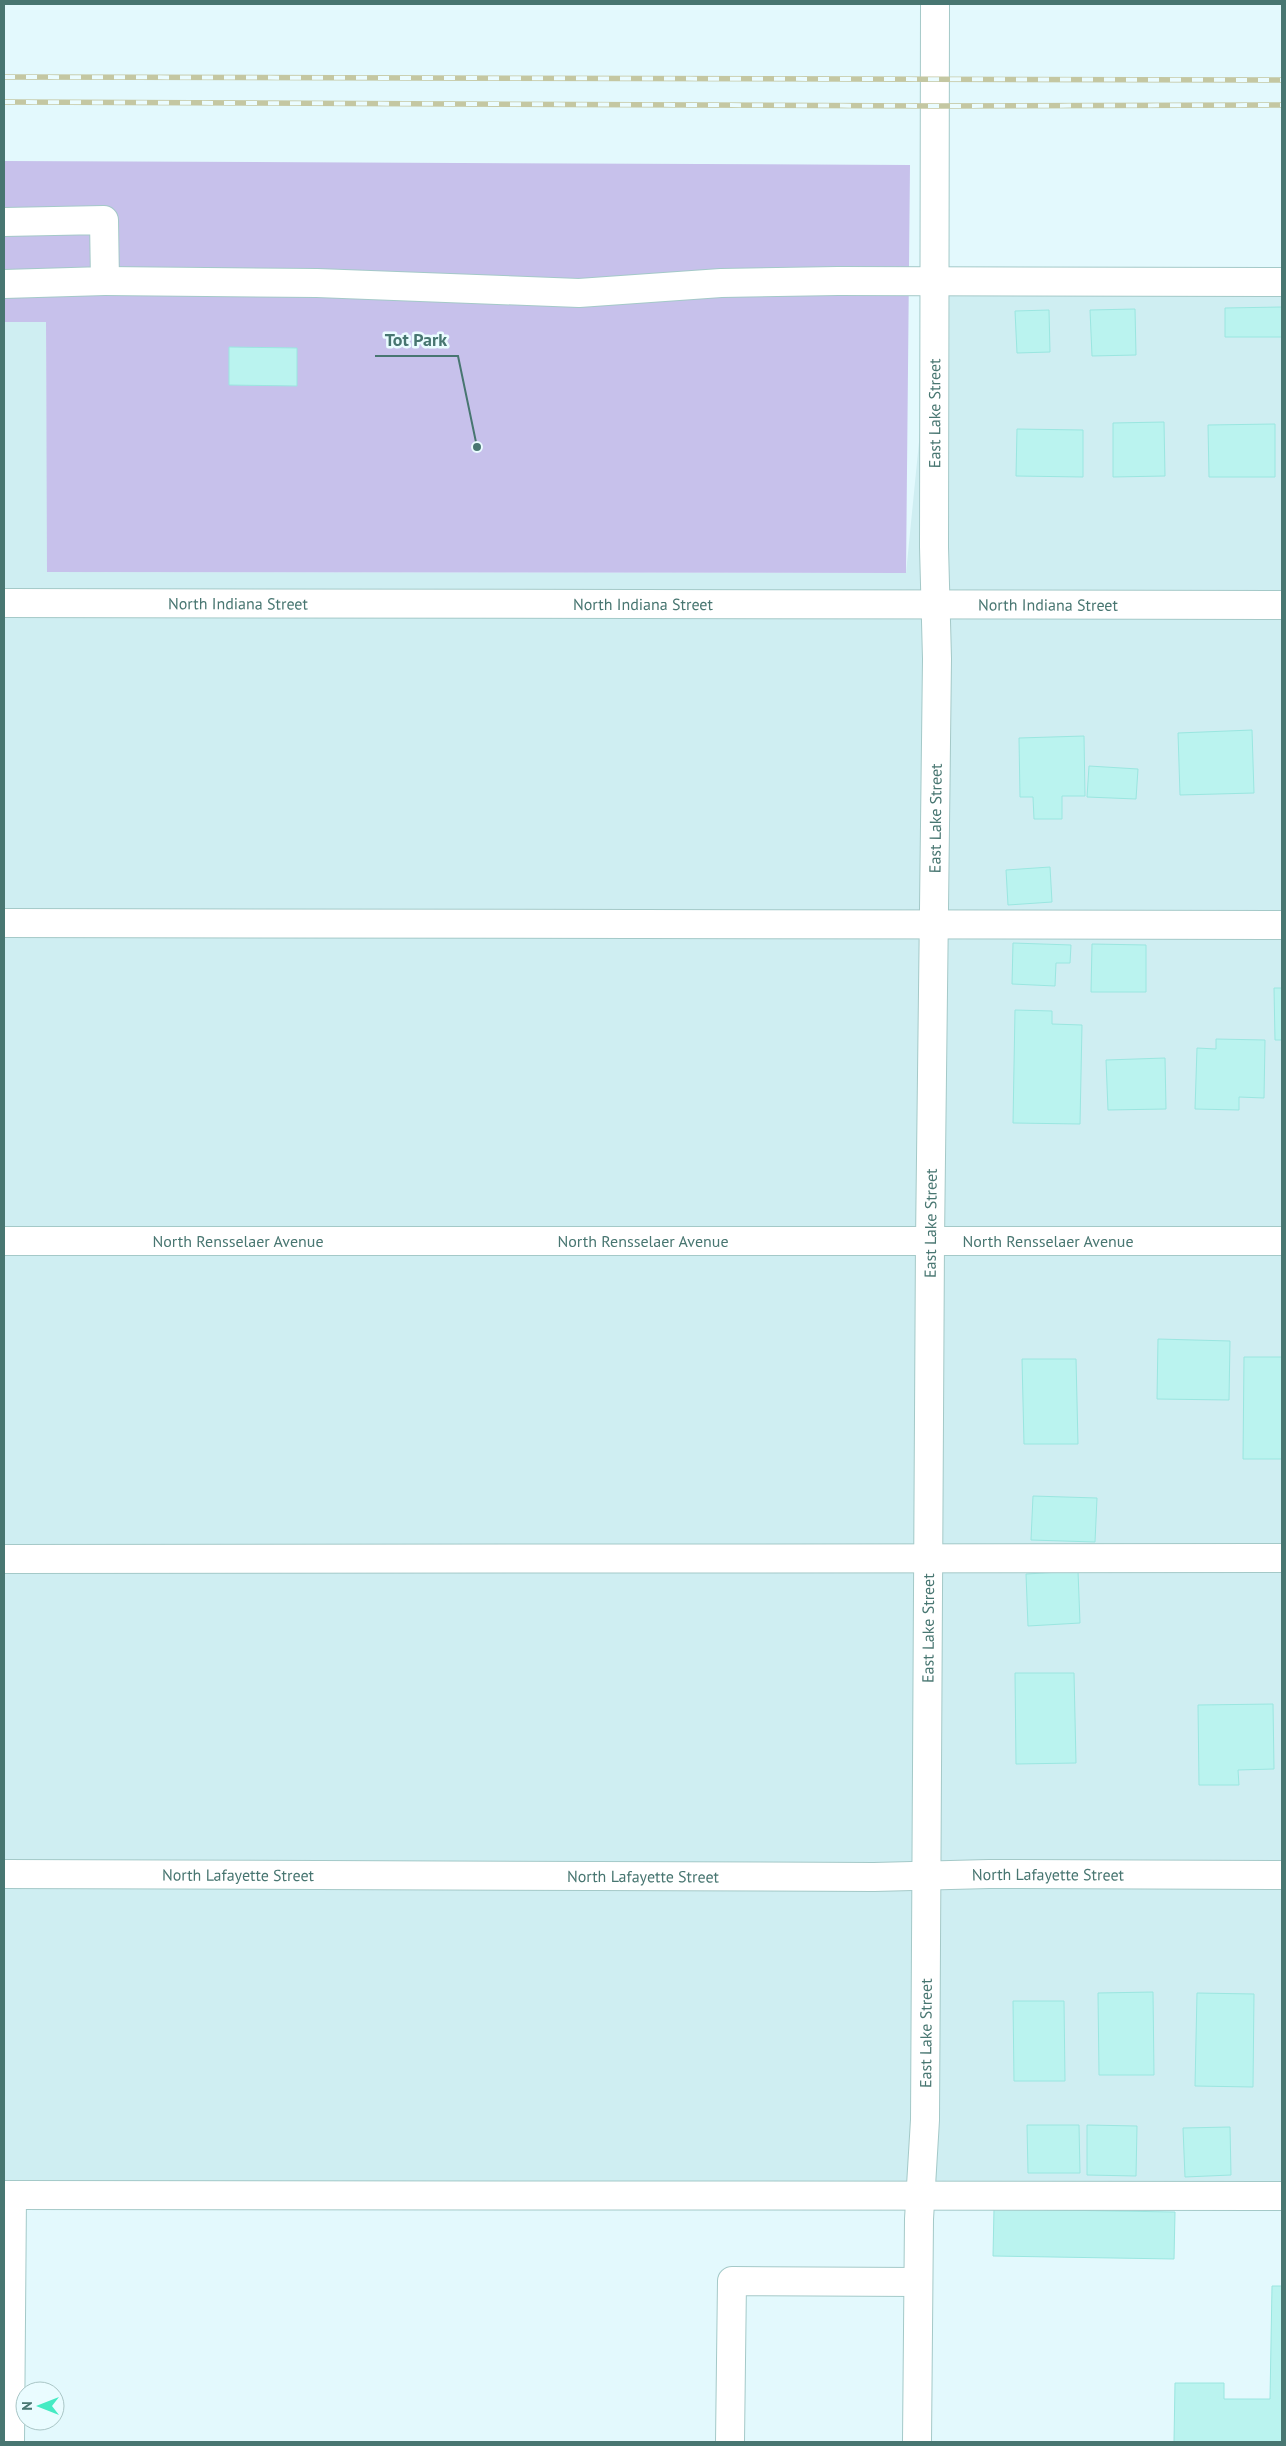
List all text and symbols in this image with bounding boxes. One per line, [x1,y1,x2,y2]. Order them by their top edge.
callout: Tot Park [375,323,458,356]
text: Tot Park [385,328,447,351]
street label: East Lake Street [924,358,944,468]
street label: North Indiana Street [168,593,309,613]
street label: North Indiana Street [573,594,714,614]
street label: North Indiana Street [978,595,1119,615]
street label: East Lake Street [924,763,946,873]
street label: East Lake Street [920,1168,941,1278]
street label: North Rensselaer Avenue [152,1231,324,1251]
street label: North Rensselaer Avenue [557,1231,729,1251]
street label: North Rensselaer Avenue [962,1231,1134,1251]
street label: East Lake Street [917,1573,938,1683]
street label: North Lafayette Street [972,1864,1125,1884]
street label: North Lafayette Street [162,1865,315,1885]
street label: North Lafayette Street [567,1866,720,1886]
street label: East Lake Street [915,1978,936,2088]
north arrow [15,2381,65,2431]
text: N [18,2401,36,2411]

